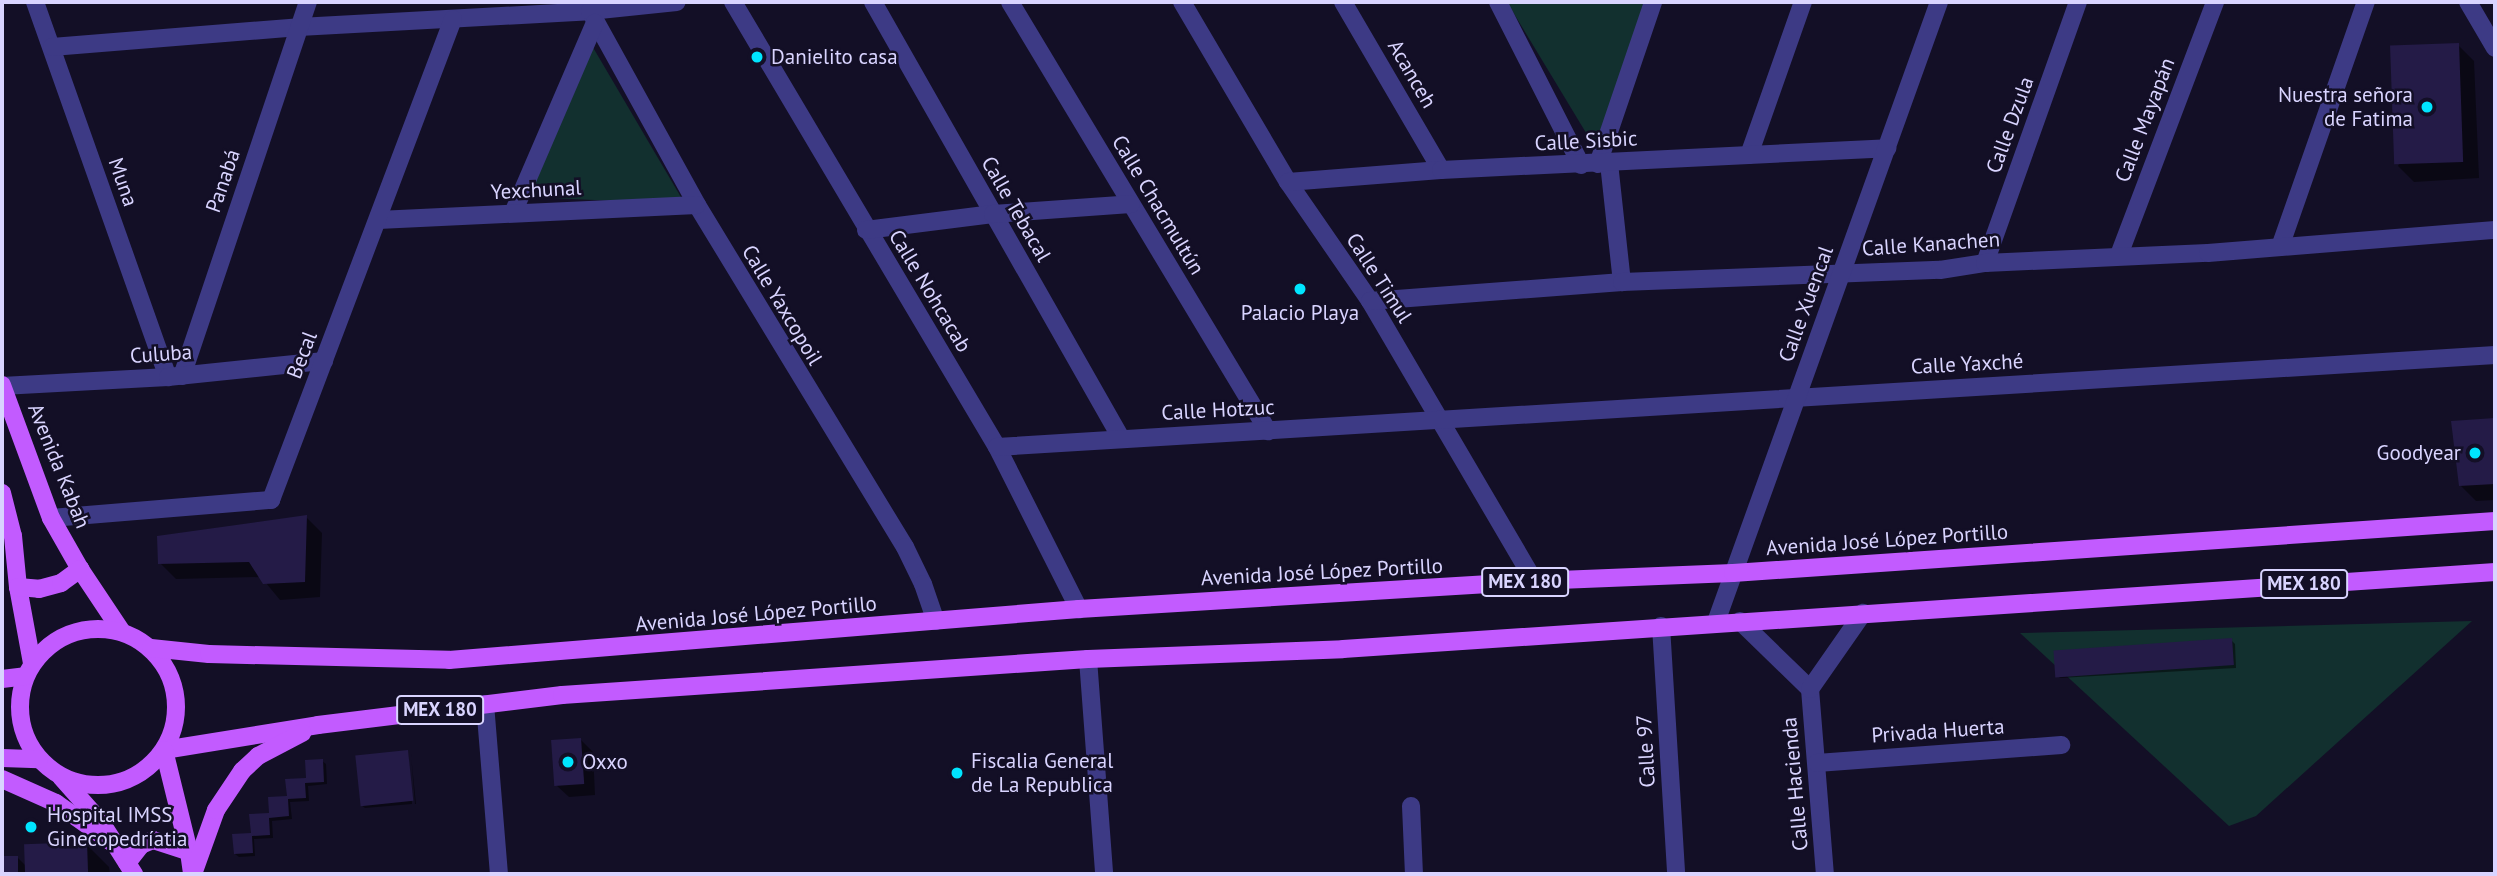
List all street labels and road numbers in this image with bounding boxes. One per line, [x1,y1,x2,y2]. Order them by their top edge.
street label: Acanceh [1382,35,1442,113]
street label: Calle Mayapán [2110,54,2180,186]
street label: Calle Dzula [1981,73,2039,177]
street label: Calle Sisbic [1534,126,1638,156]
street label: Calle Chacmultún [1106,131,1210,279]
street label: Panabá [200,146,246,216]
street label: Calle Tebacal [976,152,1056,266]
street label: Muna [103,154,143,210]
street label: Yexchunal [490,175,582,205]
street label: Calle Nohcacab [884,225,976,357]
street label: Calle Kanachen [1861,227,2001,261]
street label: Calle Timul [1341,228,1417,328]
street label: Calle Yaxcopoil [736,240,828,370]
street label: Calle Xuencal [1773,242,1839,366]
street label: Becal [282,328,322,382]
street label: Culuba [129,339,193,369]
street label: Calle Yaxché [1910,348,2024,380]
street label: Calle Hotzuc [1161,394,1275,426]
street label: Avenida Kabah [23,400,95,532]
street label: Avenida José López Portillo [1765,519,2009,561]
street label: Avenida José López Portillo [1200,553,1444,591]
road number: MEX 180 [1480,566,1570,597]
road number: MEX 180 [2258,568,2350,600]
street label: Avenida José López Portillo [634,591,878,637]
road number: MEX 180 [394,694,486,726]
street label: Calle 97 [1631,714,1661,788]
street label: Privada Huerta [1871,714,2005,748]
street label: Calle Hacienda [1777,716,1813,852]

